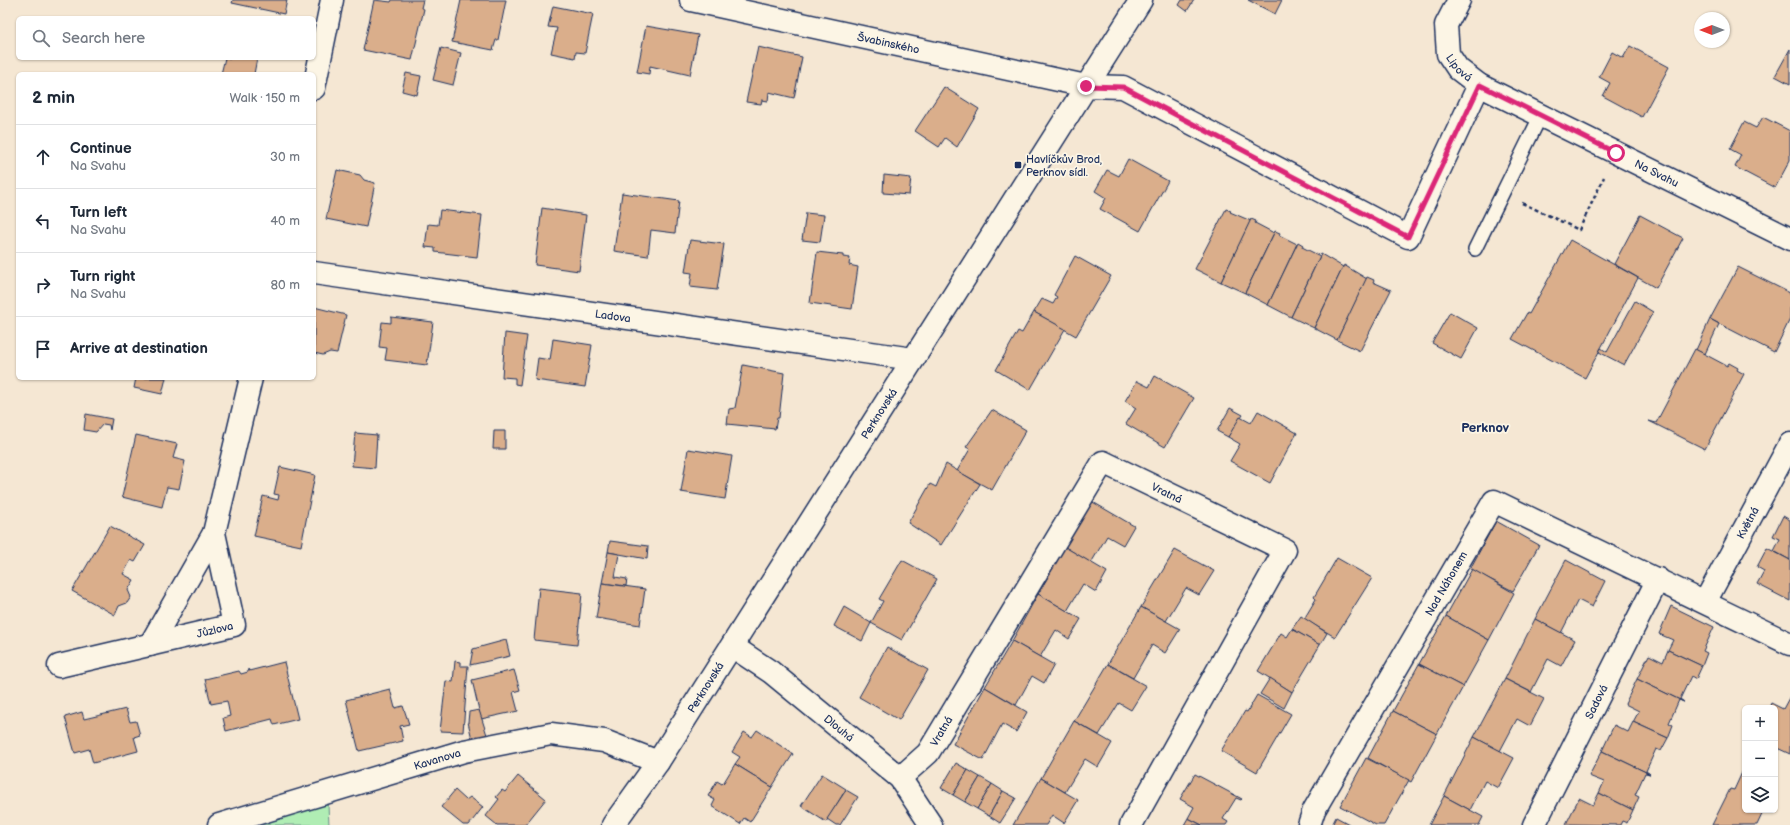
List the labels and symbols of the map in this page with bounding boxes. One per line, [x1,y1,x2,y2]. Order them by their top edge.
north arrow [1694,12,1730,48]
street label: Švabinského [856,29,921,56]
street label: Lipová [1443,51,1475,84]
route end [1077,77,1095,95]
route start [1607,144,1625,162]
place label: Havlíčkův Brod, Perknov sídl. [1026,153,1102,179]
street label: Na Svahu [1633,157,1681,189]
marker: Havlíčkův Brod, Perknov sídl. [1013,160,1023,170]
street label: Ladova [594,307,632,325]
street label: Perknovská [858,386,900,441]
district label: Perknov [1461,420,1510,436]
street label: Vratná [1149,480,1184,506]
street label: Květná [1734,505,1761,541]
street label: Nad Náhonem [1422,549,1470,618]
street label: Jůzlova [195,619,234,640]
street label: Perknovská [685,660,726,715]
street label: Sadová [1582,682,1610,721]
street label: Dlouhá [821,712,857,744]
street label: Vratná [927,714,955,749]
street label: Kavanova [412,746,462,772]

